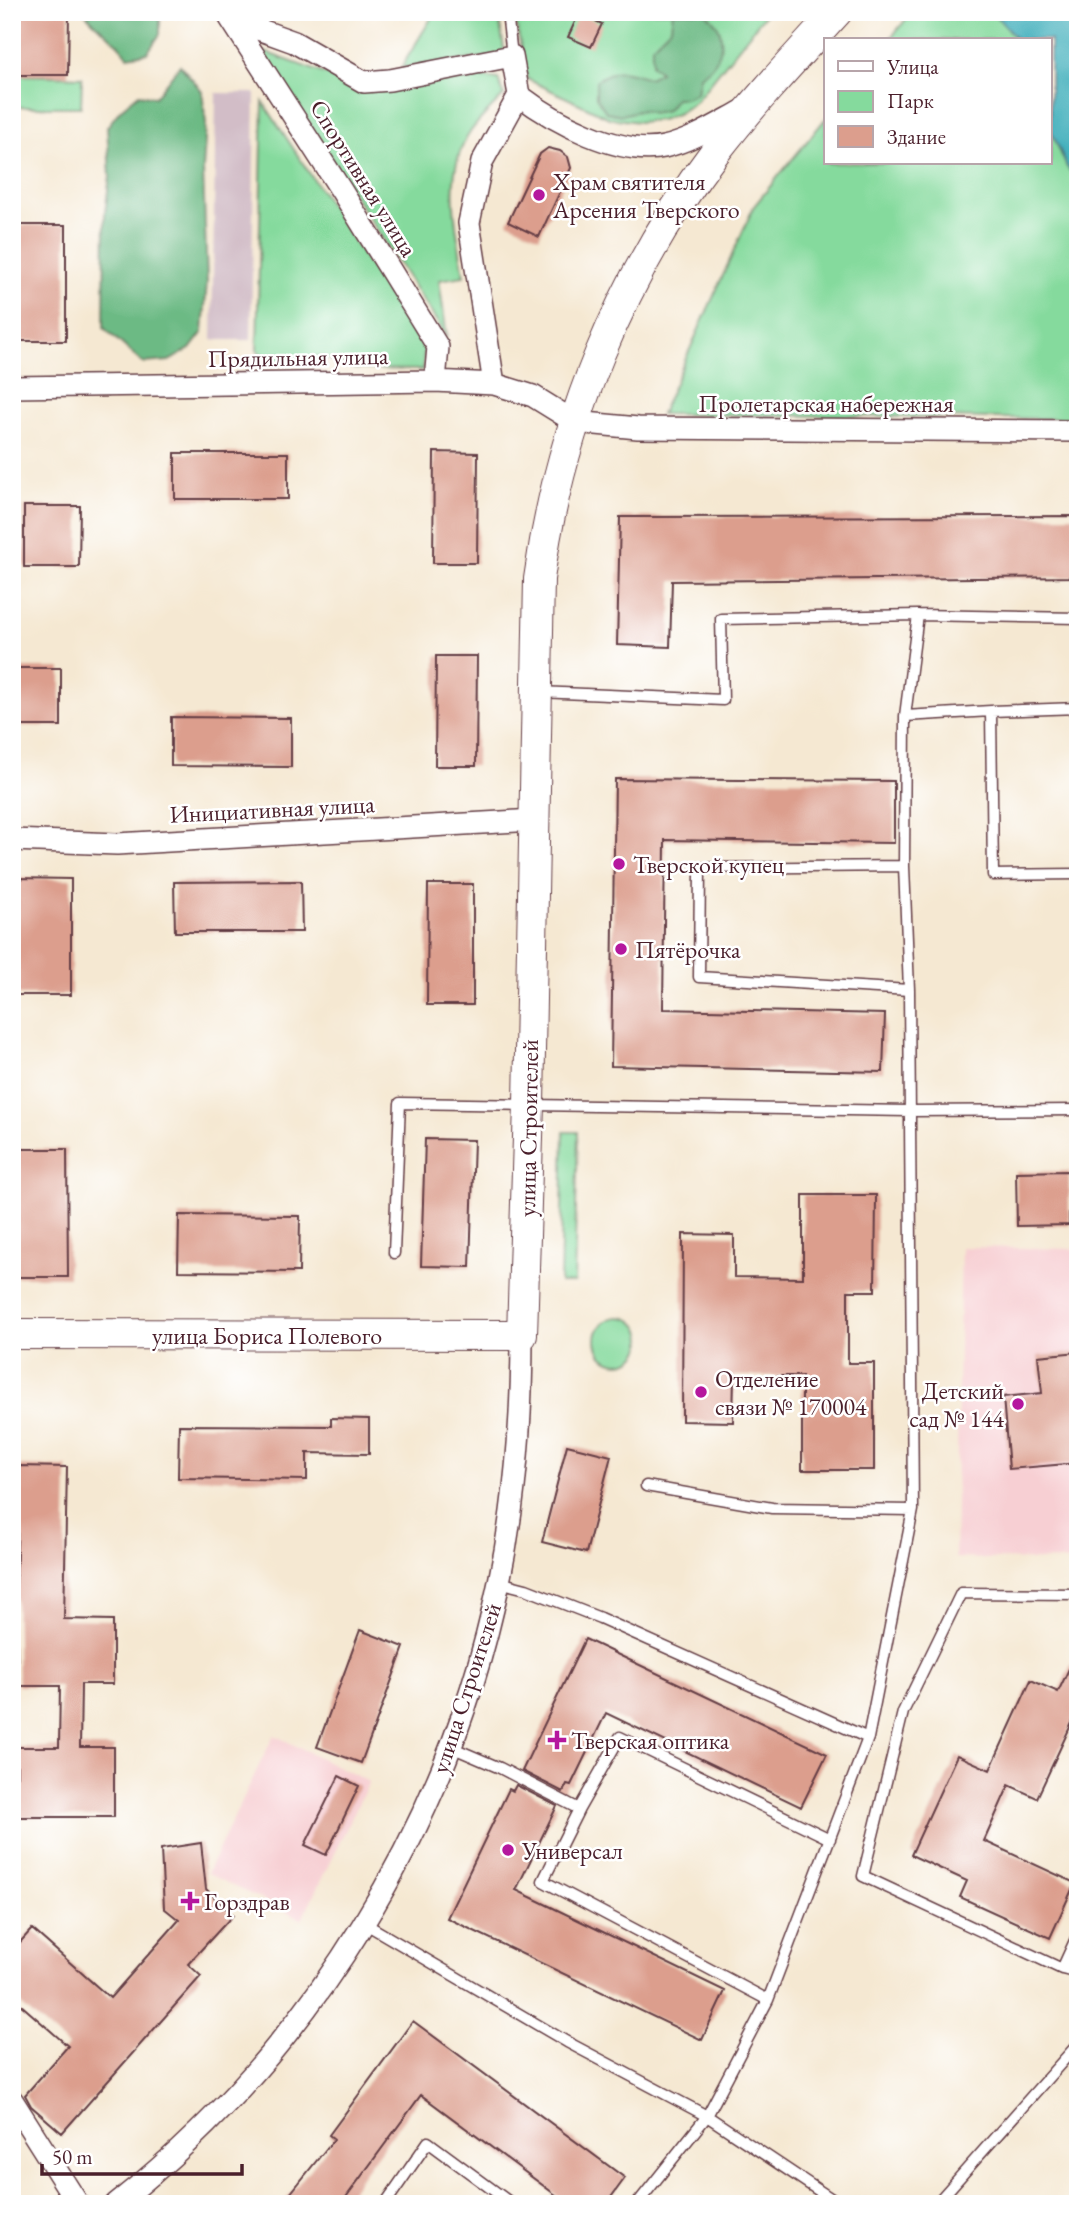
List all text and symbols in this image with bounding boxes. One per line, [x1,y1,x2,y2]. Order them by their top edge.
legend [824,38,1052,164]
text: Улица [886,53,939,80]
text: Парк [887,87,934,114]
street label: Спортивная улица [303,94,425,263]
text: Здание [887,123,946,150]
place label: Храм святителя Арсения Тверского [552,166,740,225]
marker: Храм святителя Арсения Тверского [531,187,547,203]
street label: Прядильная улица [207,340,389,374]
street label: Пролетарская набережная [698,388,954,419]
street label: Инициативная улица [169,788,376,830]
place label: Тверской купец [633,849,785,880]
marker: Тверской купец [611,856,627,872]
place label: Пятёрочка [635,934,741,965]
marker: Пятёрочка [613,941,629,957]
street label: улица Строителей [511,1039,545,1217]
street label: улица Бориса Полевого [152,1320,382,1351]
place label: Отделение связи № 170004 [715,1363,867,1422]
place label: Детский сад № 144 [909,1375,1004,1434]
marker: Отделение связи № 170004 [693,1384,709,1400]
marker: Детский сад № 144 [1010,1396,1026,1412]
street label: улица Строителей [424,1598,508,1777]
place label: Тверская оптика [571,1725,730,1756]
marker: Тверская оптика [549,1732,565,1748]
place label: Универсал [521,1835,623,1866]
marker: Универсал [500,1842,516,1858]
place label: Горздрав [204,1886,290,1917]
marker: Горздрав [182,1893,198,1909]
scale bar [42,2132,242,2176]
text: 50 m [52,2143,93,2170]

